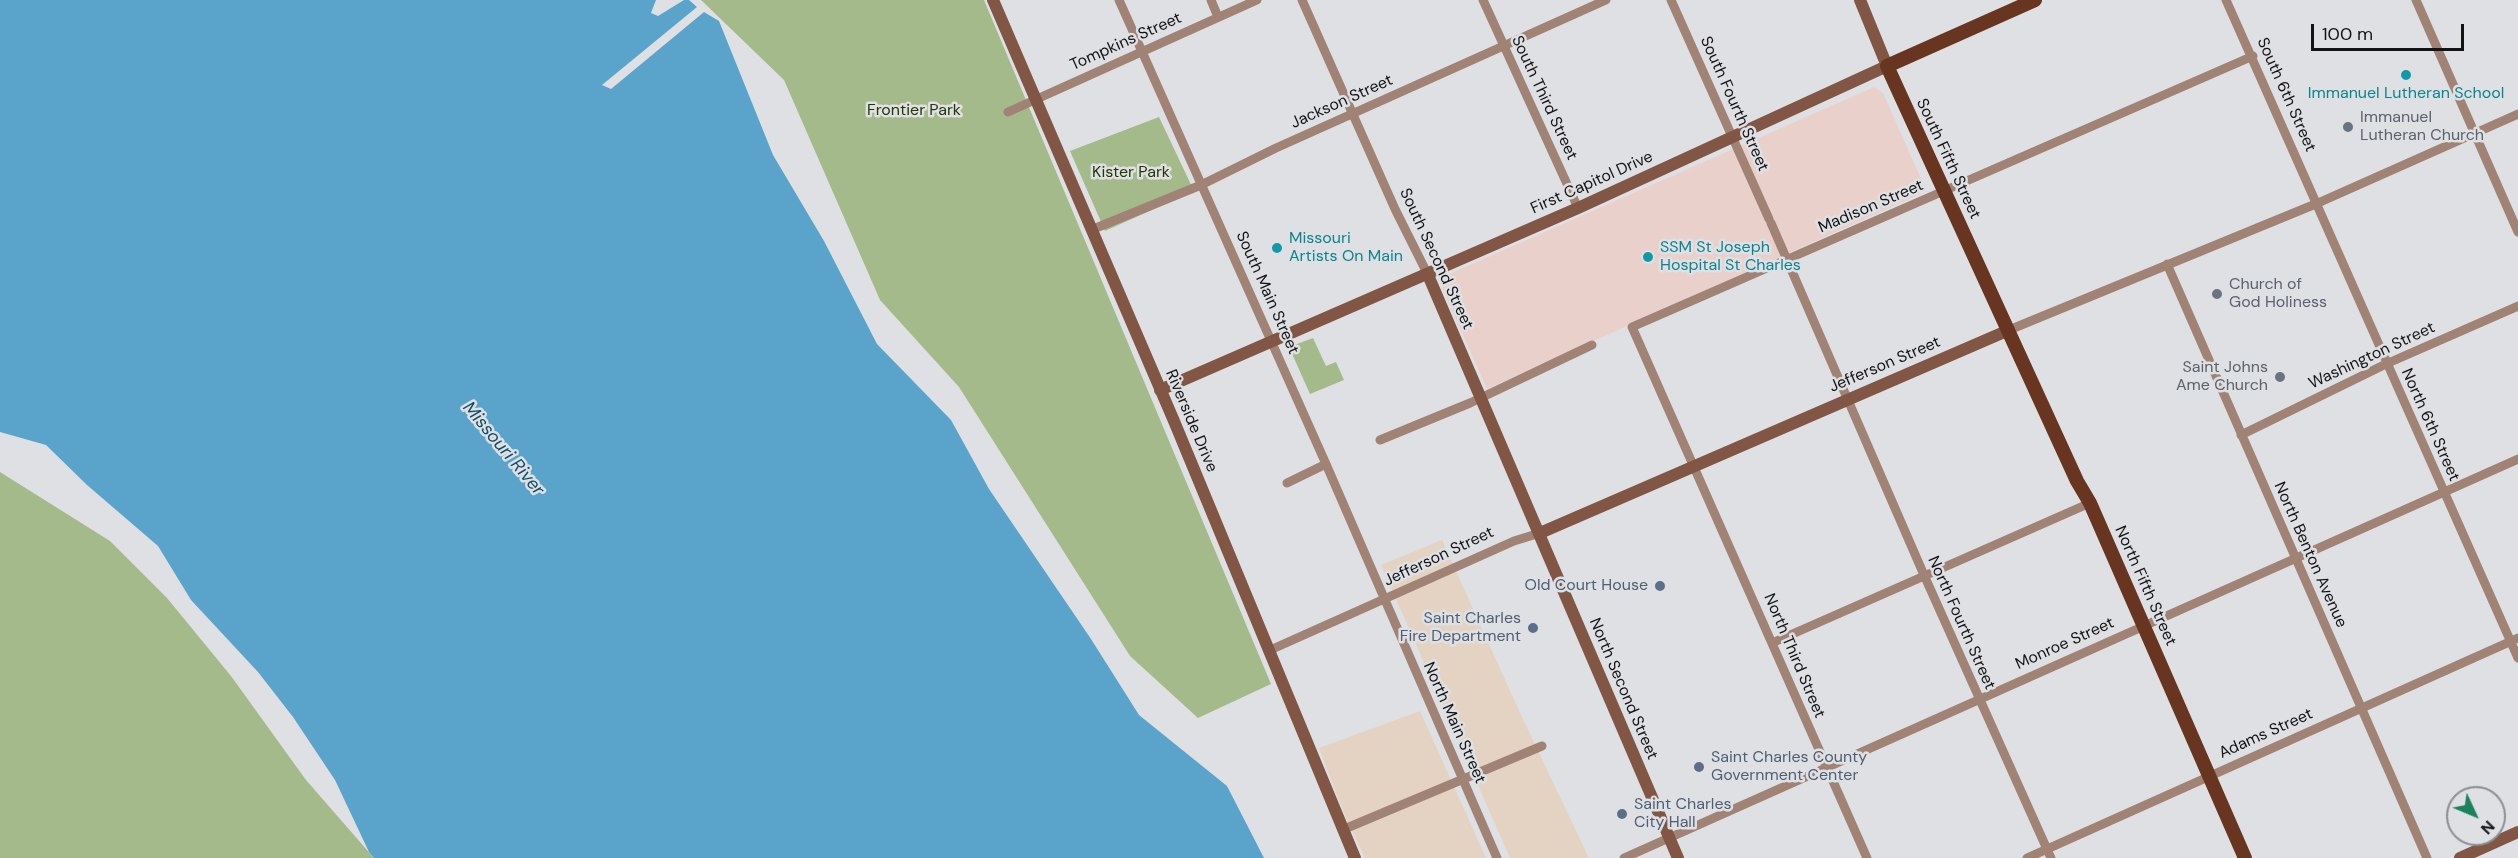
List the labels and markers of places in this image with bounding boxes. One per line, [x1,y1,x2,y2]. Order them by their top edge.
marker: Immanuel Lutheran School [2399,68,2413,82]
place label: Immanuel Lutheran School [2308,84,2504,104]
place label: Immanuel Lutheran Church [2360,108,2484,146]
marker: Immanuel Lutheran Church [2341,120,2355,134]
place label: Missouri Artists On Main [1289,229,1403,267]
place label: SSM St Joseph Hospital St Charles [1660,238,1801,276]
marker: Missouri Artists On Main [1270,241,1284,255]
marker: SSM St Joseph Hospital St Charles [1641,250,1655,264]
place label: Church of God Holiness [2229,275,2327,313]
marker: Church of God Holiness [2210,287,2224,301]
place label: Saint Johns Ame Church [2176,358,2268,396]
marker: Saint Johns Ame Church [2273,370,2287,384]
place label: Old Court House [1525,576,1648,596]
marker: Old Court House [1653,579,1667,593]
place label: Saint Charles Fire Department [1400,609,1521,647]
marker: Saint Charles Fire Department [1526,621,1540,635]
place label: Saint Charles County Government Center [1711,748,1867,786]
marker: Saint Charles County Government Center [1692,760,1706,774]
place label: Saint Charles City Hall [1634,795,1732,833]
marker: Saint Charles City Hall [1615,807,1629,821]

